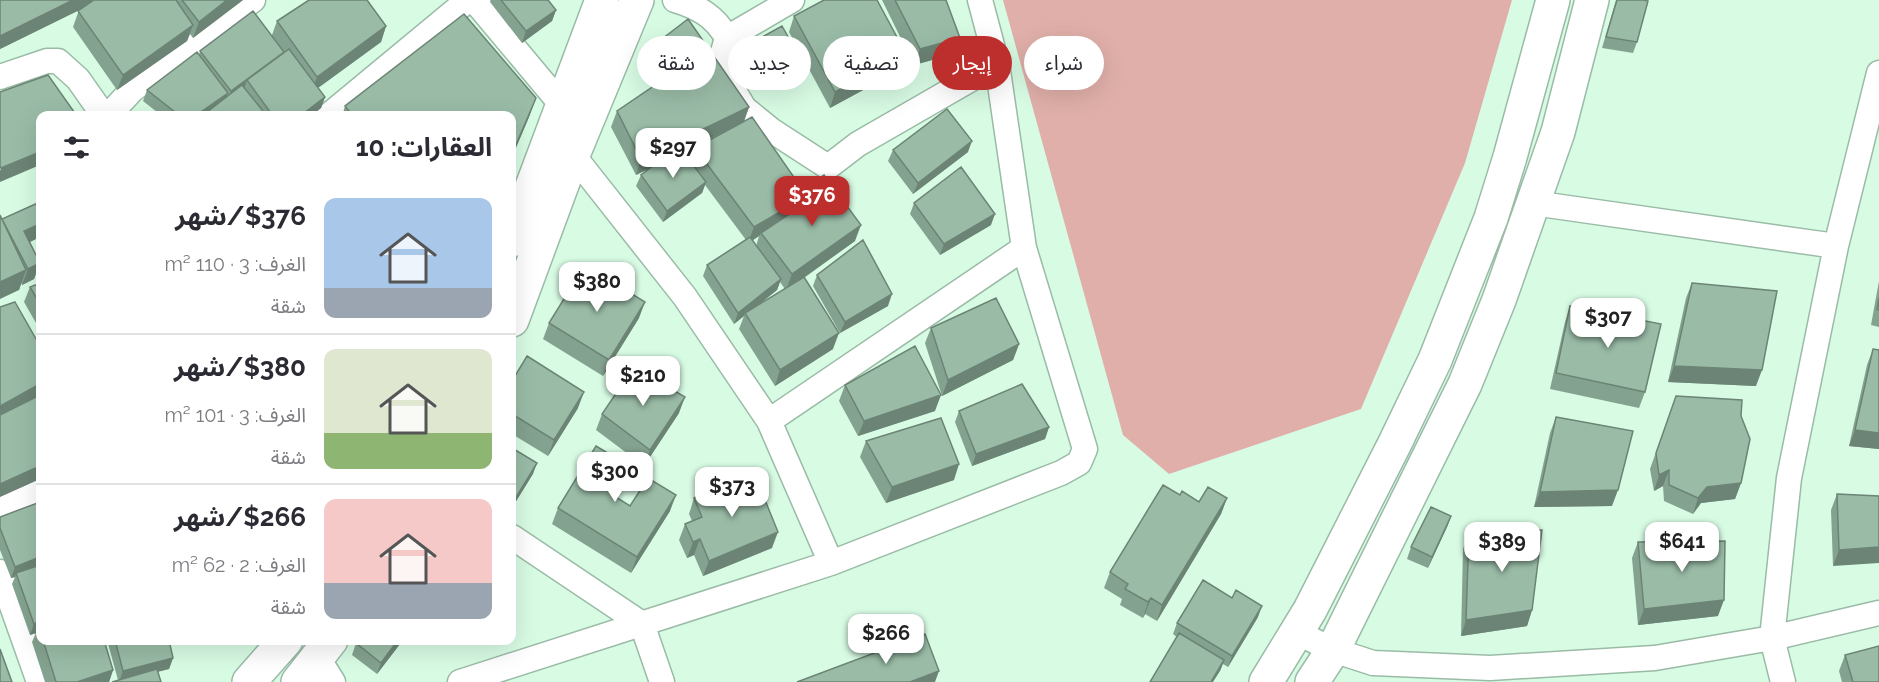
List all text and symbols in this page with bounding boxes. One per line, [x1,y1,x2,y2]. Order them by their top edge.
chip: شقة [637,36,716,90]
chip: جديد [728,36,811,90]
chip: تصفية [823,36,920,90]
chip: إيجار [932,36,1012,90]
chip: شراء [1024,36,1104,90]
pin: $297 [637,128,709,179]
icon: filters [60,131,93,164]
text: العقارات: 10 [356,132,492,162]
text: $297 [650,135,696,159]
pin: $376 [776,176,848,227]
text: $376 [788,183,836,207]
text: $376/شهر [175,201,306,231]
icon: home [372,222,444,294]
text: الغرف: 3 · 110 m² [164,252,306,276]
pin: $380 [561,262,633,313]
text: $380 [573,269,621,293]
text: شقة [271,294,306,318]
pin: $307 [1572,298,1644,349]
text: $307 [1584,305,1632,329]
text: $380/شهر [174,352,306,382]
pin: $210 [607,356,679,407]
text: $210 [620,363,666,387]
icon: home [372,373,444,445]
text: الغرف: 3 · 101 m² [164,403,306,427]
text: شقة [271,445,306,469]
pin: $300 [579,452,651,503]
text: $300 [591,459,639,483]
pin: $373 [696,467,768,518]
text: $373 [709,474,755,498]
text: $266/شهر [174,502,306,532]
pin: $389 [1466,522,1538,573]
pin: $641 [1646,522,1718,573]
icon: home [372,523,444,595]
text: $389 [1478,529,1526,553]
text: $641 [1659,529,1705,553]
text: الغرف: 2 · 62 m² [172,553,306,577]
text: شقة [271,595,306,619]
pin: $266 [850,614,922,665]
text: $266 [862,621,910,645]

